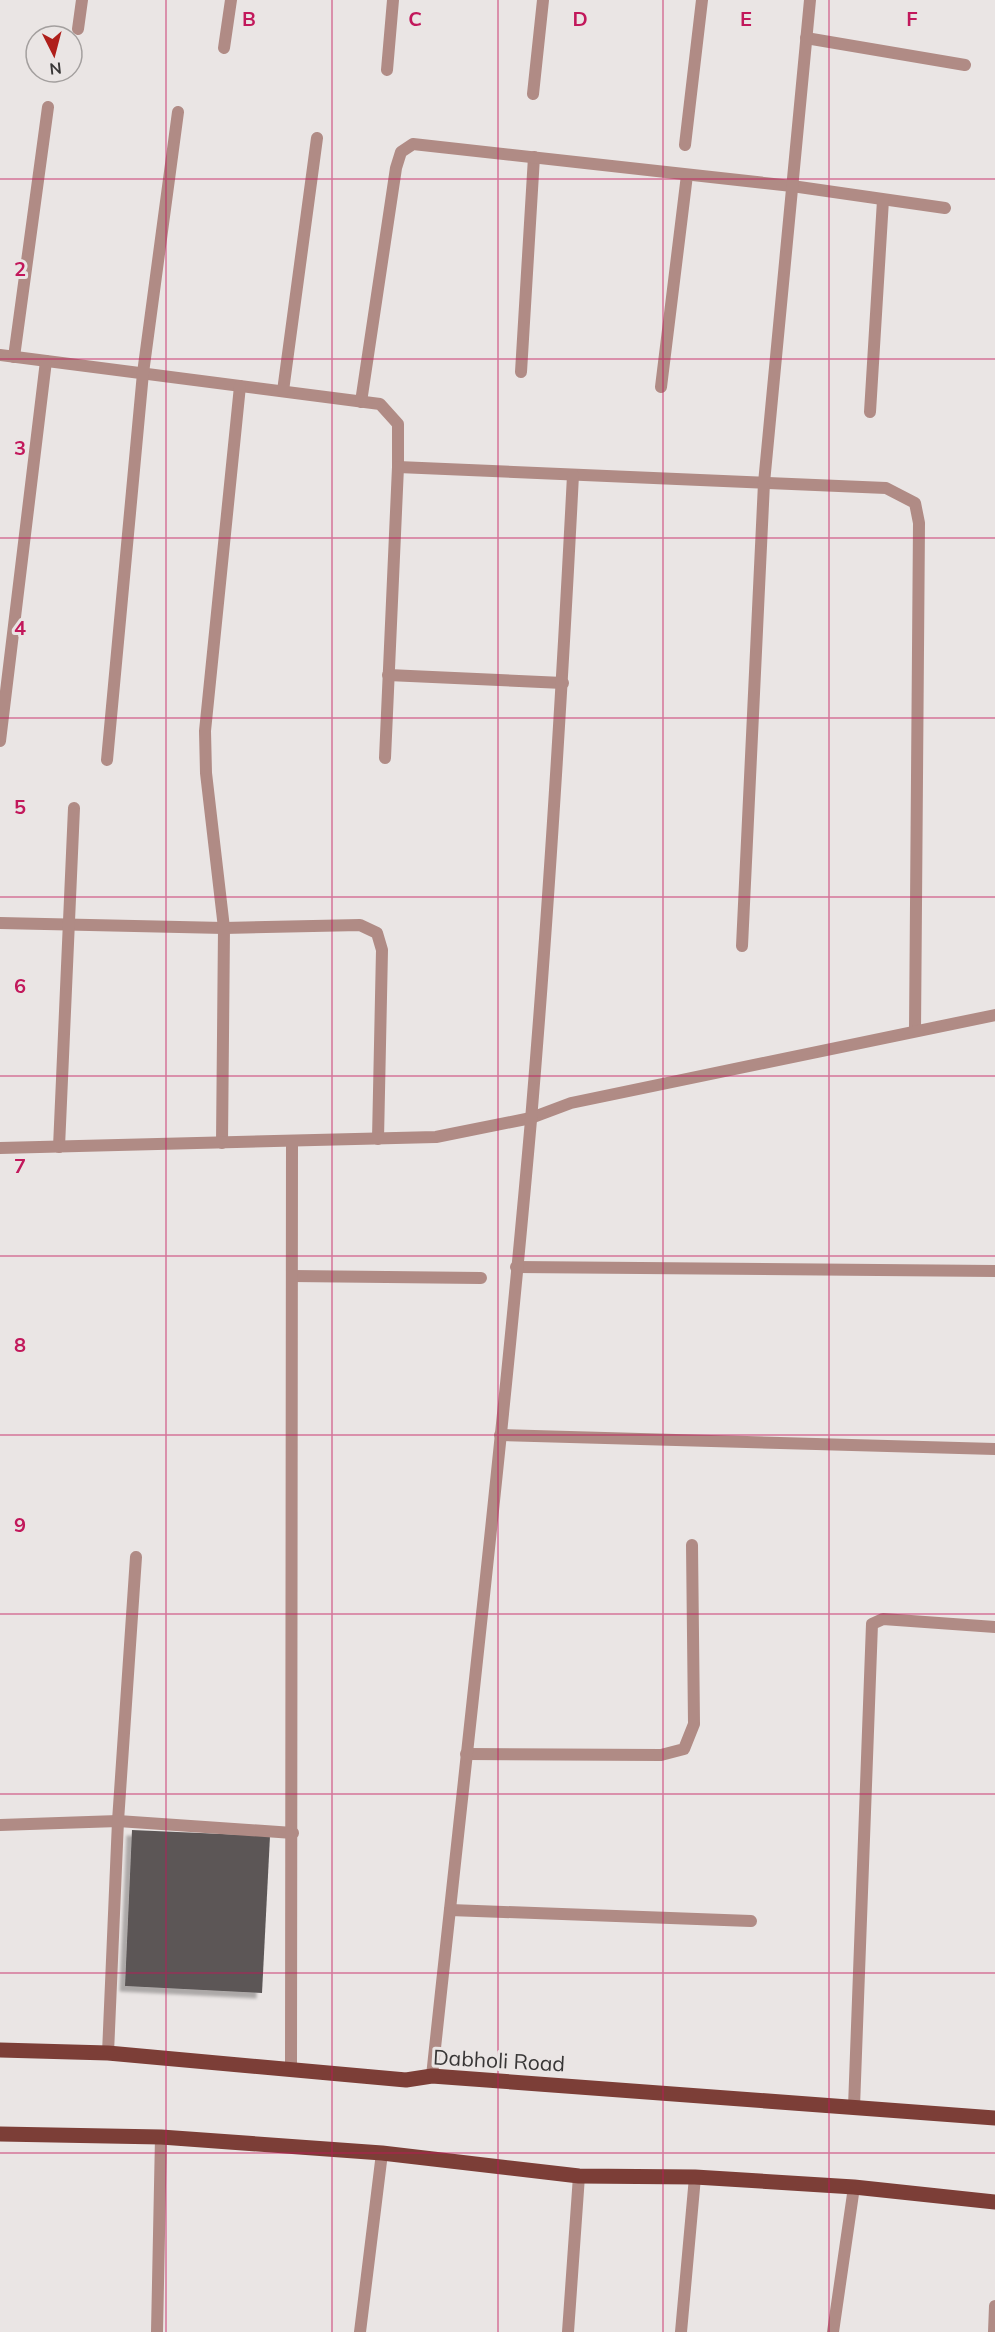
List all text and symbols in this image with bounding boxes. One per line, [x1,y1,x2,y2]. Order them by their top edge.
text: B [242,6,256,31]
text: C [408,6,422,31]
text: D [572,6,588,31]
text: E [740,6,752,31]
text: F [906,6,918,31]
north arrow [24,24,84,84]
text: N [49,58,63,79]
text: 2 [14,256,26,281]
text: 3 [14,435,26,460]
text: 4 [14,615,26,640]
text: 5 [14,794,26,819]
text: 6 [14,973,26,998]
text: 7 [14,1153,26,1178]
text: 8 [14,1332,26,1357]
text: 9 [14,1512,26,1537]
street label: Dabholi Road [432,2044,566,2076]

